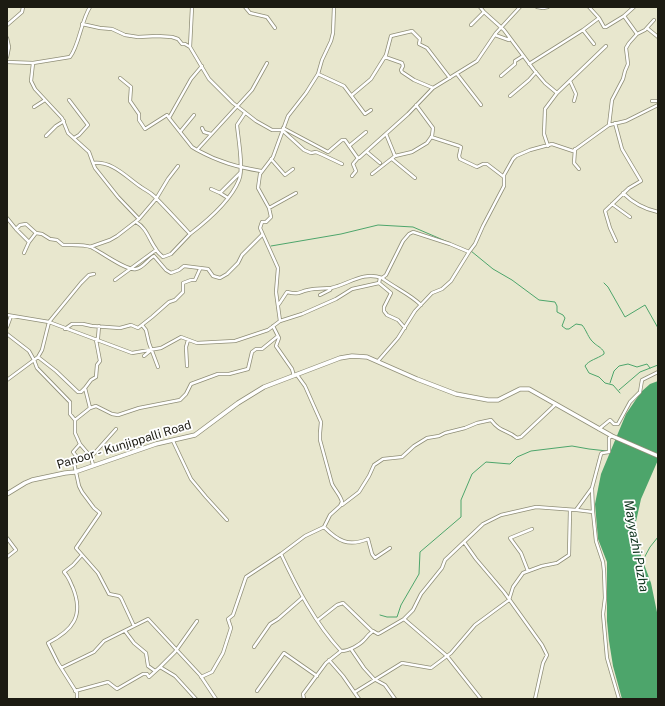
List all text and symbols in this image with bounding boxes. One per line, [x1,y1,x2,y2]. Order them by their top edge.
street label: Panoor - Kunjippalli Road [55,418,193,472]
water label: Mayyazhi Puzha [620,499,652,593]

